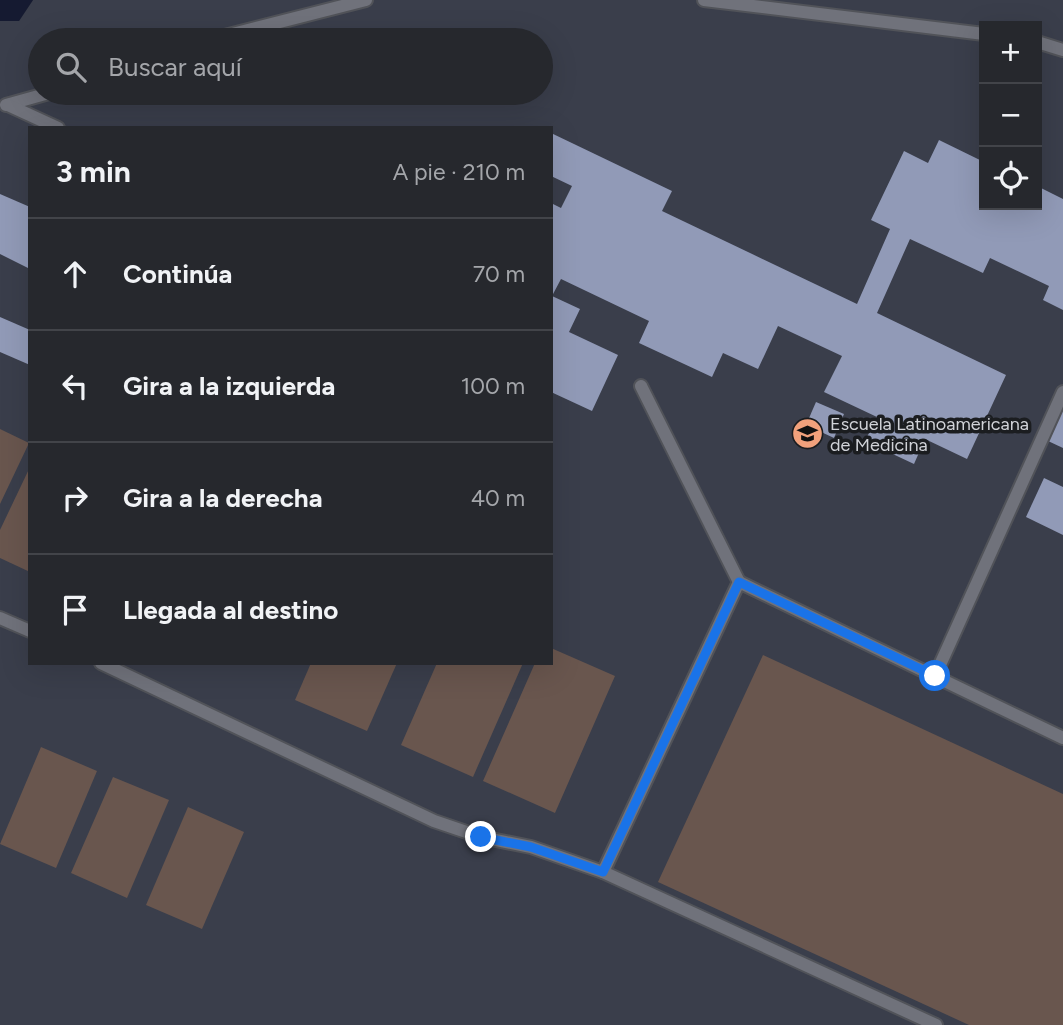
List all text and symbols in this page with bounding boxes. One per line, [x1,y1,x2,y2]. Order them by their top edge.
map controls [979,21,1042,210]
button: + [979,21,1042,84]
search box [28,28,553,105]
icon: search [52,48,90,86]
text: Buscar aquí [108,51,242,83]
button: − [979,84,1042,147]
button: locate [979,147,1042,210]
text: 3 min [56,153,131,190]
text: A pie · 210 m [393,158,525,186]
icon: ahead [56,255,94,293]
text: Continúa [123,258,232,290]
text: 70 m [473,260,525,288]
icon: left [56,367,94,405]
text: Gira a la izquierda [123,370,335,402]
text: 100 m [461,372,525,400]
place label: Escuela Latinoamericana de Medicina [830,413,1029,456]
school or university icon: Escuela Latinoamericana de Medicina [790,417,824,451]
icon: right [56,479,94,517]
text: Gira a la derecha [123,482,323,514]
text: 40 m [471,484,525,512]
icon: arrive [56,591,94,629]
text: Llegada al destino [123,594,338,626]
route start [919,660,950,691]
route end [465,821,496,852]

